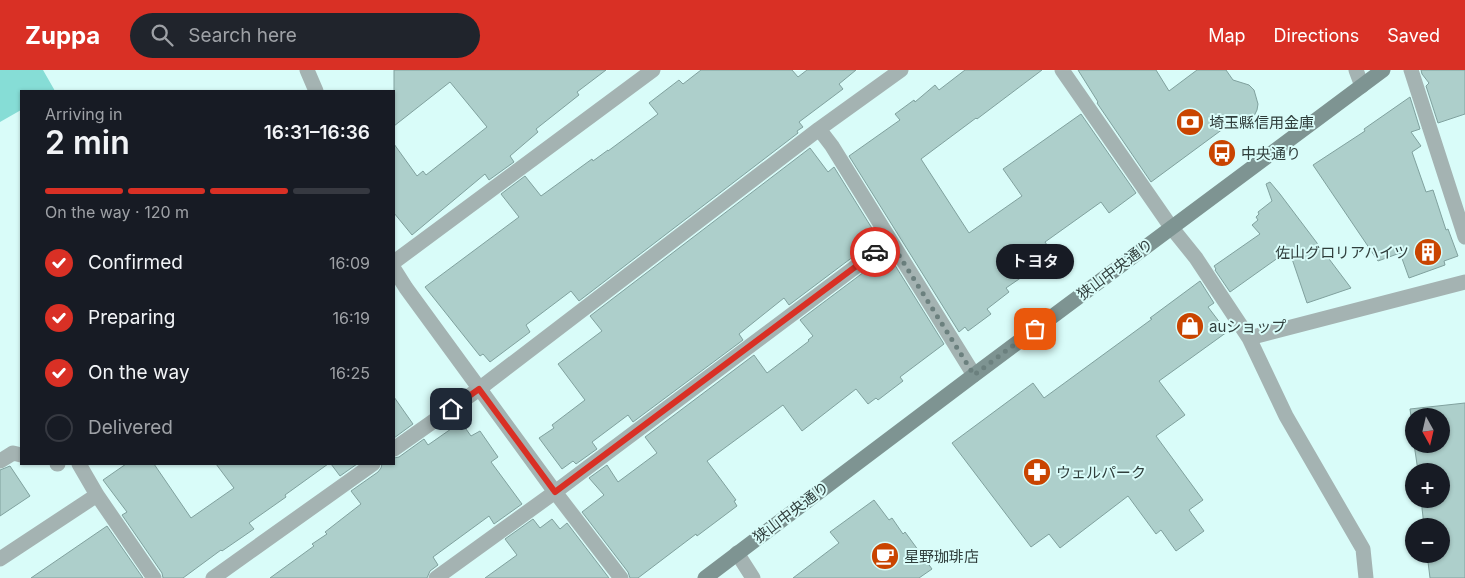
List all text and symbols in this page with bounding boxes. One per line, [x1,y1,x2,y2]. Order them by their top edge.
search box [130,13,480,58]
text: Zuppa [25,21,100,50]
icon: search [148,21,176,49]
text: Search here [188,24,297,47]
text: Map [1208,25,1246,46]
text: Directions [1274,25,1359,46]
text: Saved [1387,25,1440,46]
text: Arriving in [45,104,122,124]
bank icon: 埼玉縣信用金庫 [1175,107,1205,137]
place label: 埼玉縣信用金庫 [1209,113,1314,132]
text: 16:31–16:36 [264,121,370,144]
text: 2 min [45,123,130,162]
bus stop icon: 中央通り [1207,138,1237,168]
place label: 中央通り [1241,144,1301,163]
text: On the way · 120 m [45,202,189,222]
courier [850,227,900,277]
street label: 狭山中央通り [1073,234,1157,304]
building icon: 佐山グロリアハイツ [1413,237,1443,267]
icon: car [861,238,889,266]
place label: 佐山グロリアハイツ [1275,243,1409,262]
callout: トヨタ [996,244,1074,279]
icon: check [45,249,73,277]
text: Confirmed [88,251,183,274]
text: トヨタ [1011,251,1059,271]
text: 16:09 [329,253,370,273]
icon: check [45,304,73,332]
text: Preparing [88,306,175,329]
text: 16:19 [333,308,370,328]
pin [1014,308,1056,350]
shop icon: auショップ [1175,311,1205,341]
icon: bag [1021,315,1049,343]
place label: auショップ [1209,317,1286,336]
icon: check [45,359,73,387]
text: On the way [88,361,190,384]
text: 16:25 [329,363,370,383]
pin [430,388,472,430]
icon: home [437,395,465,423]
north arrow [1405,408,1450,452]
map controls [1405,408,1450,563]
text: Delivered [88,416,173,439]
pharmacy icon: ウェルパーク [1022,457,1052,487]
place label: ウェルパーク [1056,463,1146,482]
button: + [1405,463,1450,508]
street label: 狭山中央通り [749,477,833,547]
button: − [1405,518,1450,563]
cafe icon: 星野珈琲店 [870,541,900,571]
place label: 星野珈琲店 [904,547,979,566]

